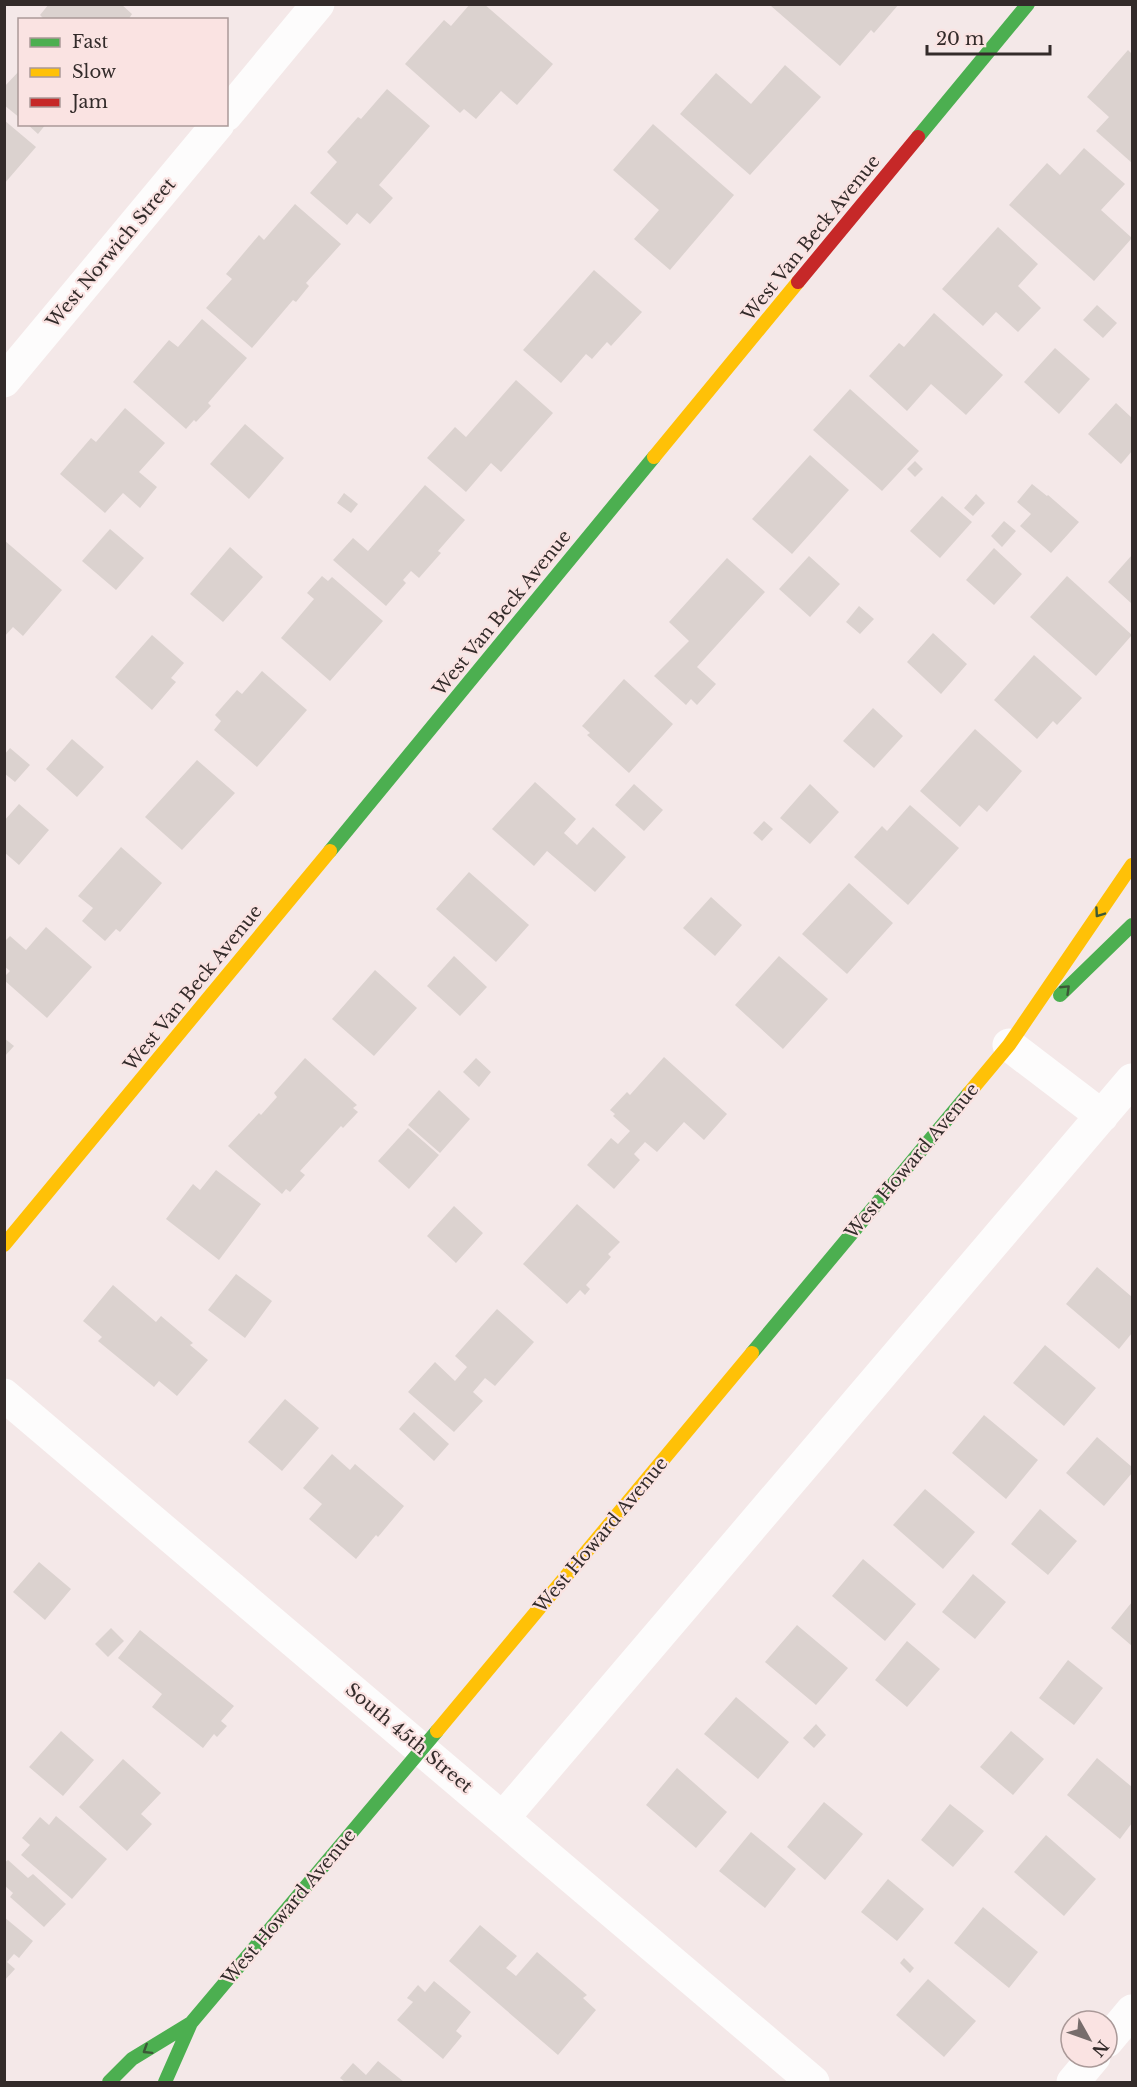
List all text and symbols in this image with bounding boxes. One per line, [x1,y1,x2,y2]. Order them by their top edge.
legend [18,18,228,126]
scale bar [927,18,1050,56]
text: 20 m [936,28,984,50]
text: Fast [72,31,109,53]
text: Slow [72,61,117,83]
text: Jam [70,91,108,113]
street label: West Van Beck Avenue [737,151,885,326]
street label: West Norwich Street [41,173,180,333]
street label: West Van Beck Avenue [428,526,576,701]
street label: West Van Beck Avenue [119,901,267,1076]
one-way arrow [1095,907,1106,918]
one-way arrow [1059,986,1070,997]
street label: West Howard Avenue [840,1079,984,1244]
street label: West Howard Avenue [529,1453,673,1618]
street label: South 45th Street [341,1678,477,1798]
street label: West Howard Avenue [217,1825,361,1990]
north arrow [1059,2009,1119,2069]
text: N [1088,2036,1113,2061]
one-way arrow [143,2042,153,2054]

